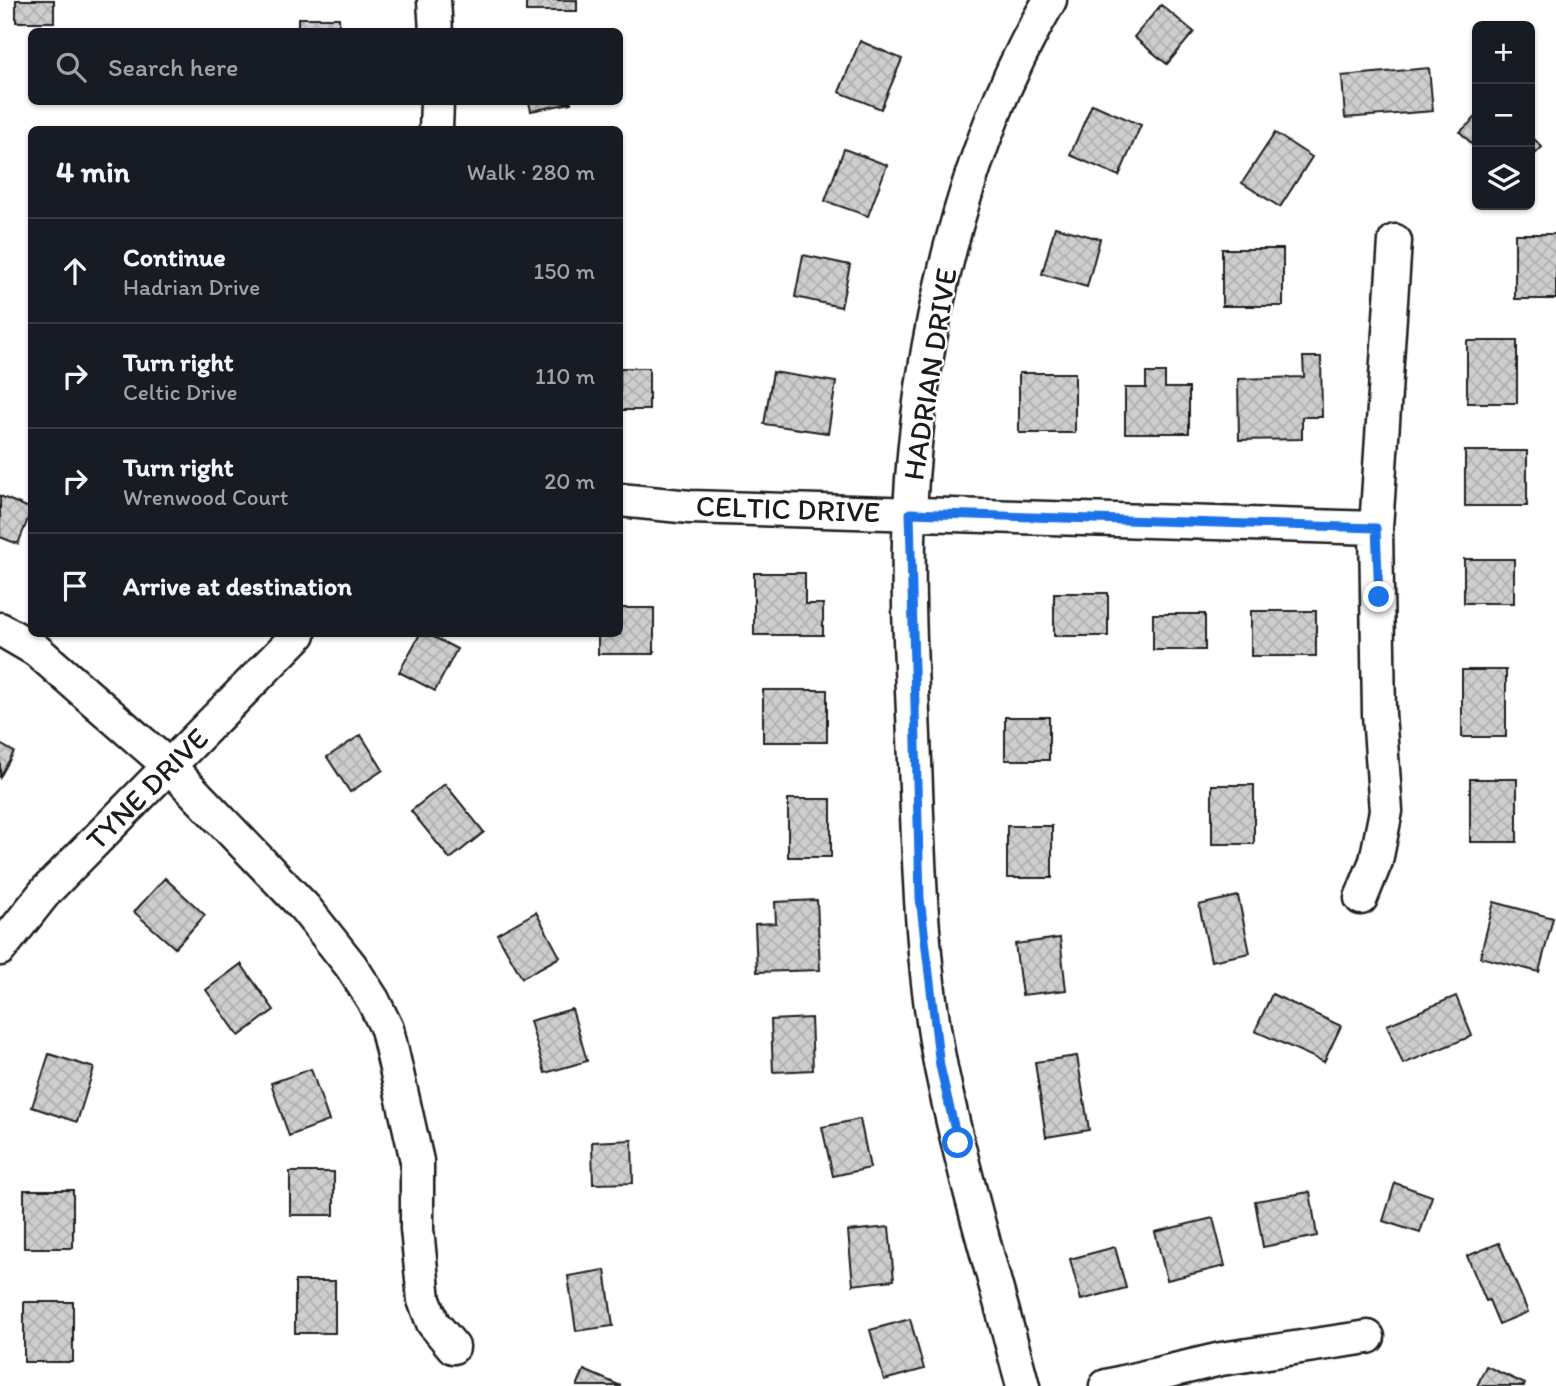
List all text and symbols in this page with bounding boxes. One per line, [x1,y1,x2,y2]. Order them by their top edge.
map controls [1472,21,1535,210]
button: + [1472,21,1535,84]
search box [28,28,623,105]
icon: search [52,48,90,86]
text: Search here [108,51,238,83]
button: − [1472,84,1535,147]
button: layers [1472,147,1535,210]
text: 4 min [56,153,130,190]
text: Walk · 280 m [467,158,595,186]
text: Continue [123,241,226,273]
icon: ahead [56,252,94,290]
text: 150 m [534,257,595,285]
street label: HADRIAN DRIVE [894,265,965,483]
text: Hadrian Drive [123,273,260,301]
text: Turn right [123,346,234,378]
icon: right [56,357,94,395]
text: 110 m [535,362,595,390]
text: Celtic Drive [123,378,238,406]
text: Turn right [123,451,234,483]
icon: right [56,462,94,500]
text: 20 m [544,467,595,495]
text: Wrenwood Court [123,483,288,511]
street label: CELTIC DRIVE [695,487,881,530]
icon: arrive [56,567,94,605]
text: Arrive at destination [123,570,352,602]
route end [1363,581,1394,612]
street label: TYNE DRIVE [78,720,216,858]
route start [942,1127,973,1158]

